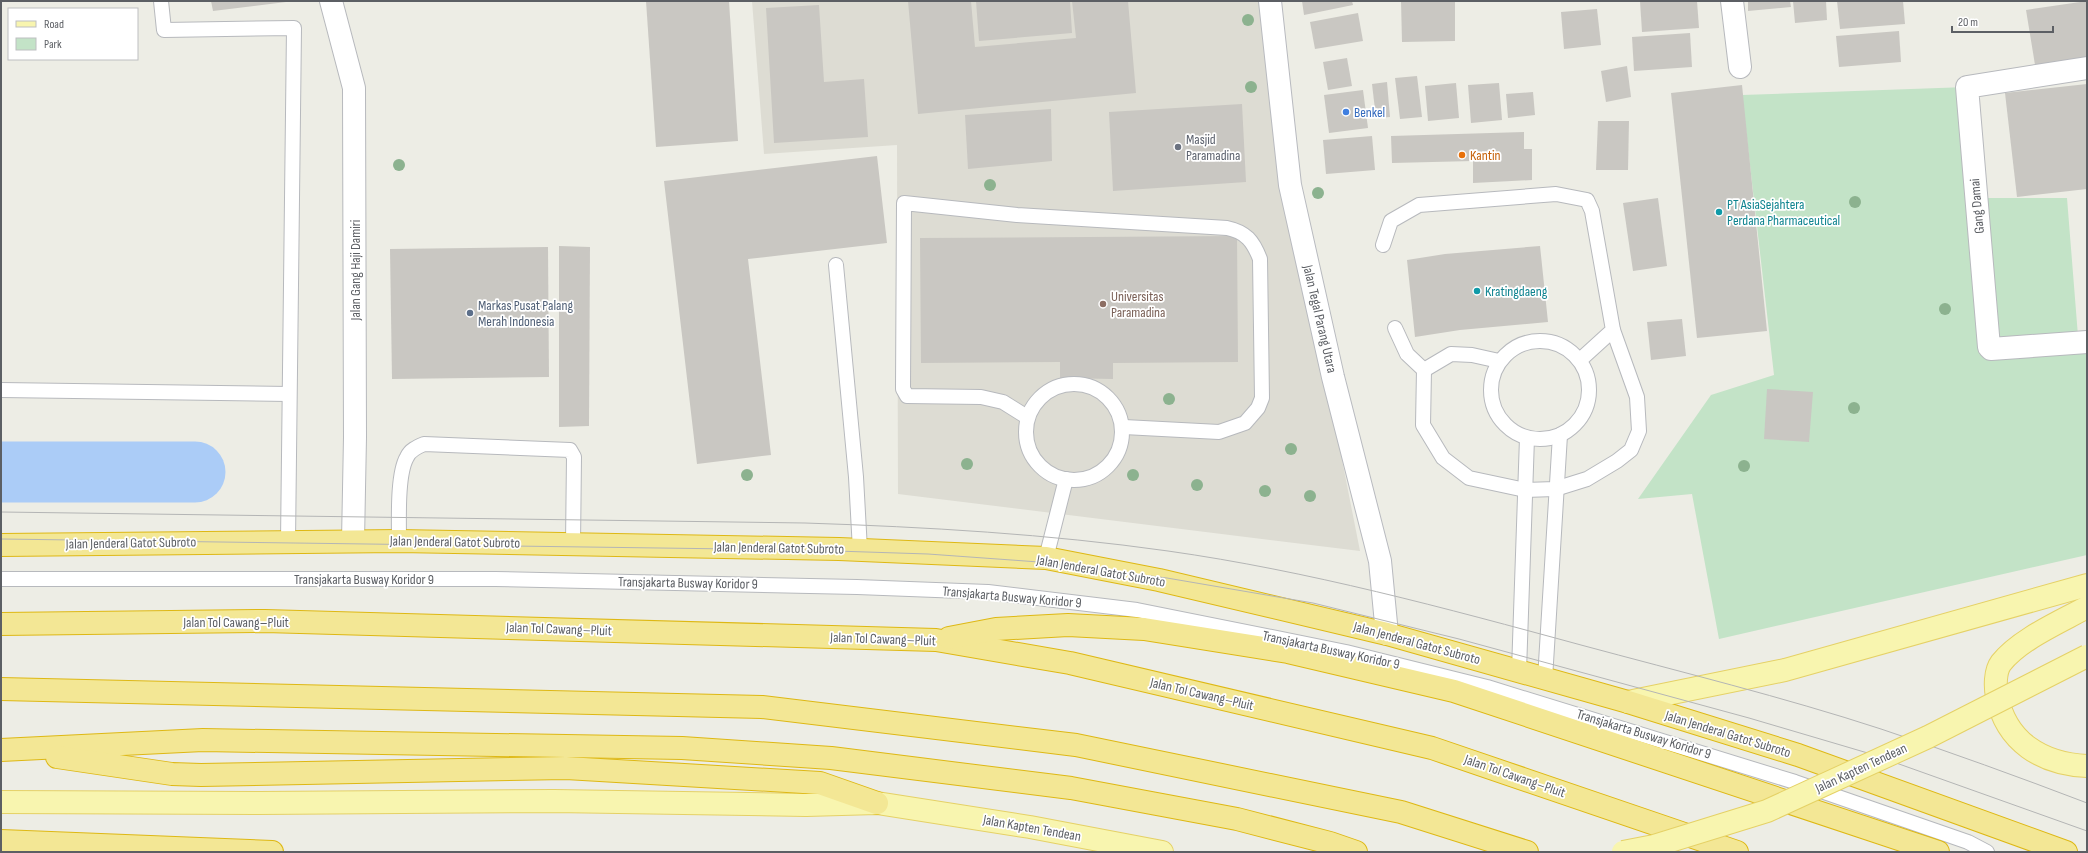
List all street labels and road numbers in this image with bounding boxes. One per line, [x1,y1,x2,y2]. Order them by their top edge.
street label: Gang Damai [1966,178,1988,234]
street label: Jalan Gang Haji Damiri [347,220,364,321]
street label: Jalan Tegal Parang Utara [1299,262,1341,375]
street label: Jalan Jenderal Gatot Subroto [389,532,521,552]
street label: Jalan Jenderal Gatot Subroto [65,533,197,553]
street label: Jalan Jenderal Gatot Subroto [713,538,845,558]
street label: Jalan Jenderal Gatot Subroto [1034,551,1167,591]
street label: Transjakarta Busway Koridor 9 [294,571,434,588]
street label: Transjakarta Busway Koridor 9 [618,573,758,593]
street label: Transjakarta Busway Koridor 9 [942,582,1082,612]
street label: Jalan Tol Cawang–Pluit [182,614,289,631]
street label: Jalan Jenderal Gatot Subroto [1351,618,1482,668]
street label: Jalan Tol Cawang–Pluit [505,619,612,639]
street label: Transjakarta Busway Koridor 9 [1261,627,1401,673]
street label: Jalan Tol Cawang–Pluit [829,629,936,649]
street label: Jalan Tol Cawang–Pluit [1148,674,1255,714]
street label: Transjakarta Busway Koridor 9 [1575,705,1713,763]
street label: Jalan Jenderal Gatot Subroto [1662,707,1793,761]
street label: Jalan Kapten Tendean [1812,739,1910,797]
street label: Jalan Tol Cawang–Pluit [1461,750,1568,801]
street label: Jalan Kapten Tendean [981,811,1082,845]

